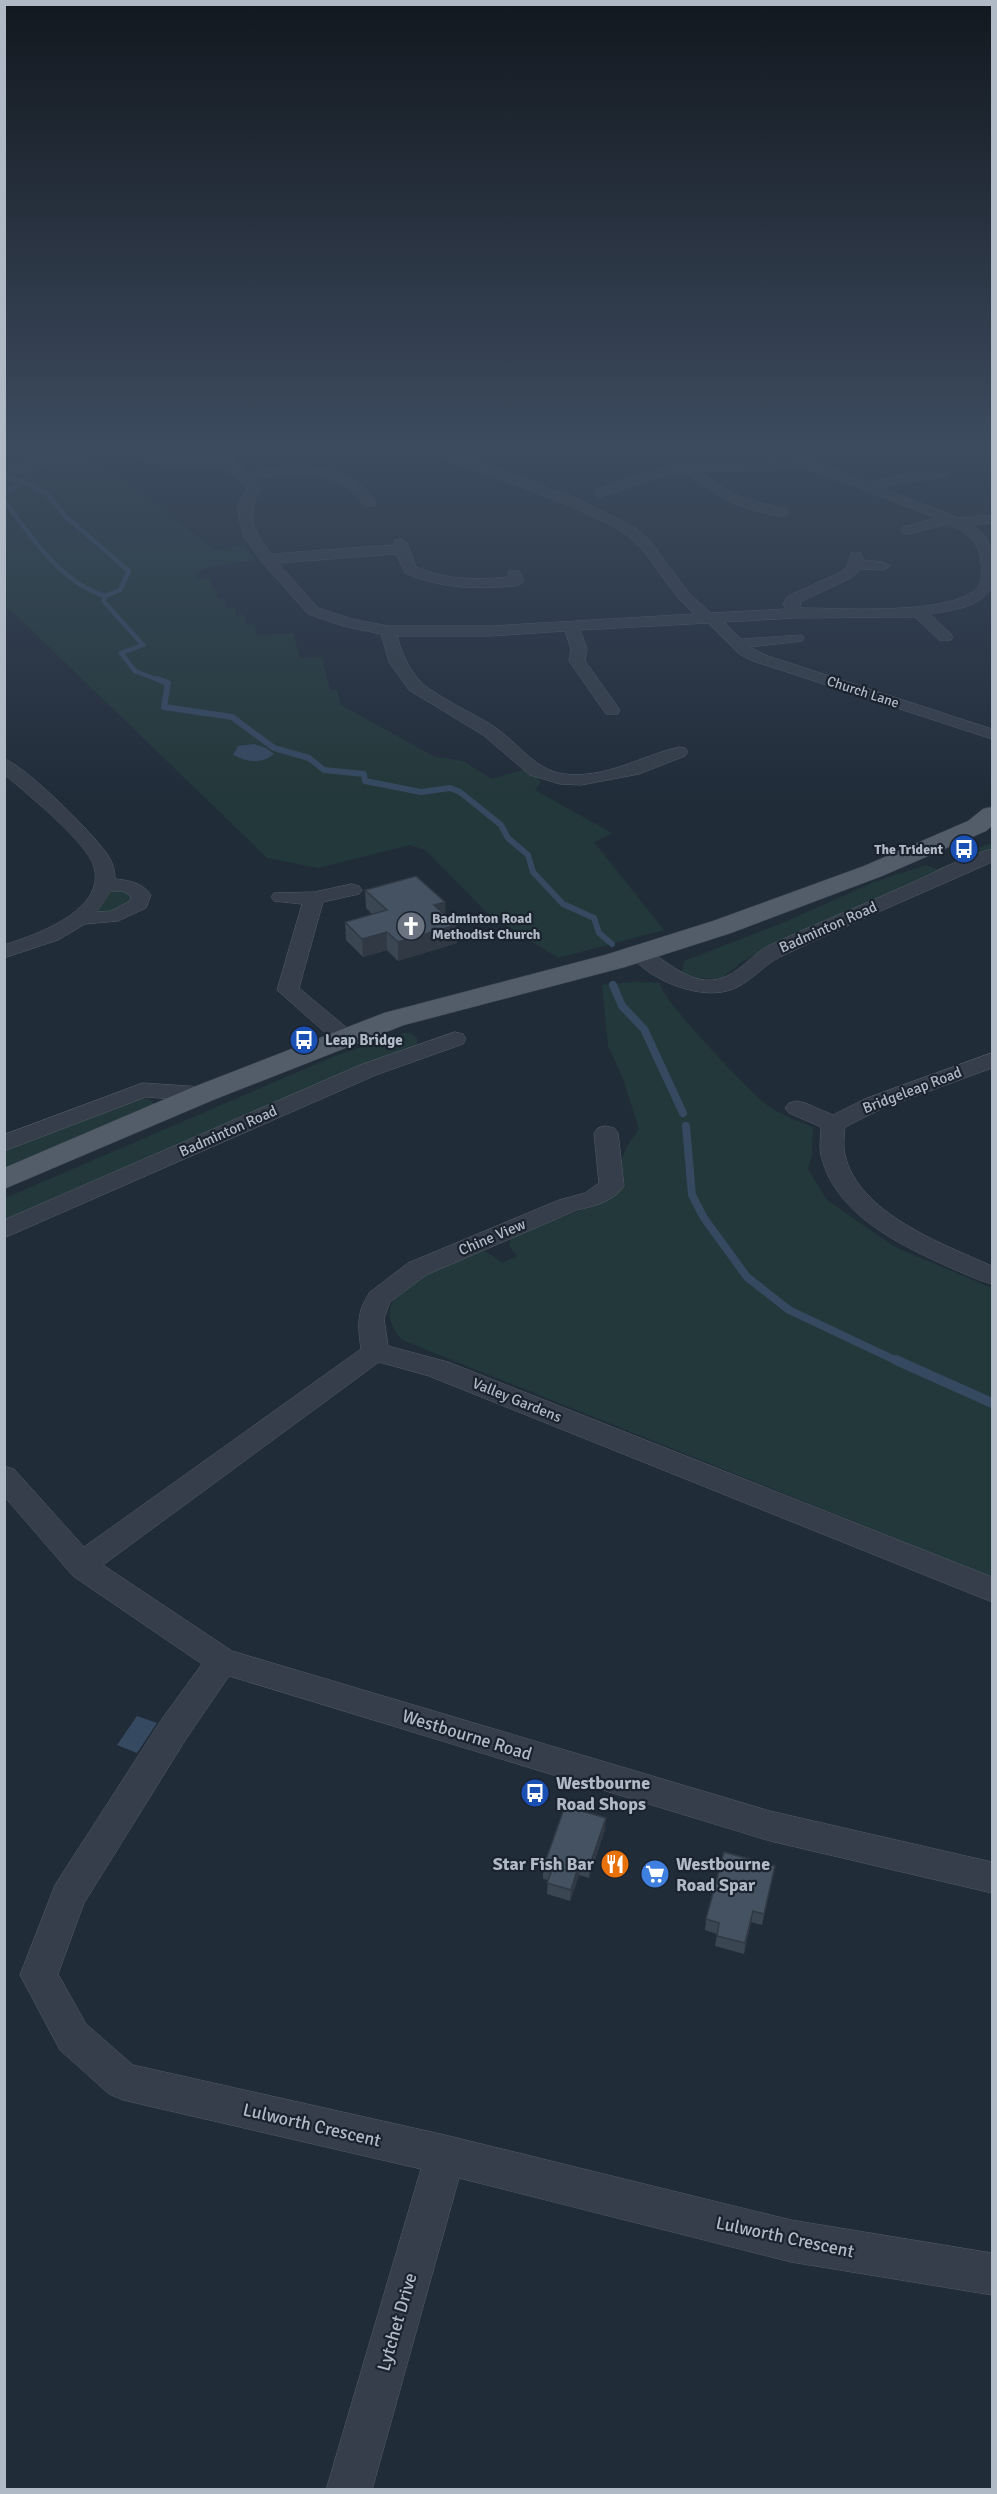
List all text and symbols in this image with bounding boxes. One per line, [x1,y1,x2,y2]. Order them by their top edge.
street label: Church Lane [825,672,901,712]
bus stop icon: The Trident [948,833,980,865]
place label: The Trident [874,841,944,858]
street label: Badminton Road [776,897,880,957]
church icon: Badminton Road Methodist Church [395,910,427,942]
place label: Badminton Road Methodist Church [432,910,541,943]
bus stop icon: Leap Bridge [288,1024,320,1056]
place label: Leap Bridge [325,1031,403,1049]
street label: Bridgeleap Road [860,1063,964,1117]
street label: Badminton Road [176,1101,280,1161]
street label: Chine View [456,1215,528,1259]
street label: Valley Gardens [470,1374,565,1426]
street label: Westbourne Road [400,1705,534,1765]
place label: Westbourne Road Shops [556,1772,650,1815]
bus stop icon: Westbourne Road Shops [519,1777,551,1809]
restaurant icon: Star Fish Bar [599,1848,631,1880]
place label: Star Fish Bar [493,1853,595,1875]
place label: Westbourne Road Spar [676,1853,770,1896]
supermarket icon: Westbourne Road Spar [639,1858,671,1890]
street label: Lulworth Crescent [241,2098,383,2152]
street label: Lulworth Crescent [714,2212,856,2262]
street label: Lytchet Drive [372,2270,422,2374]

